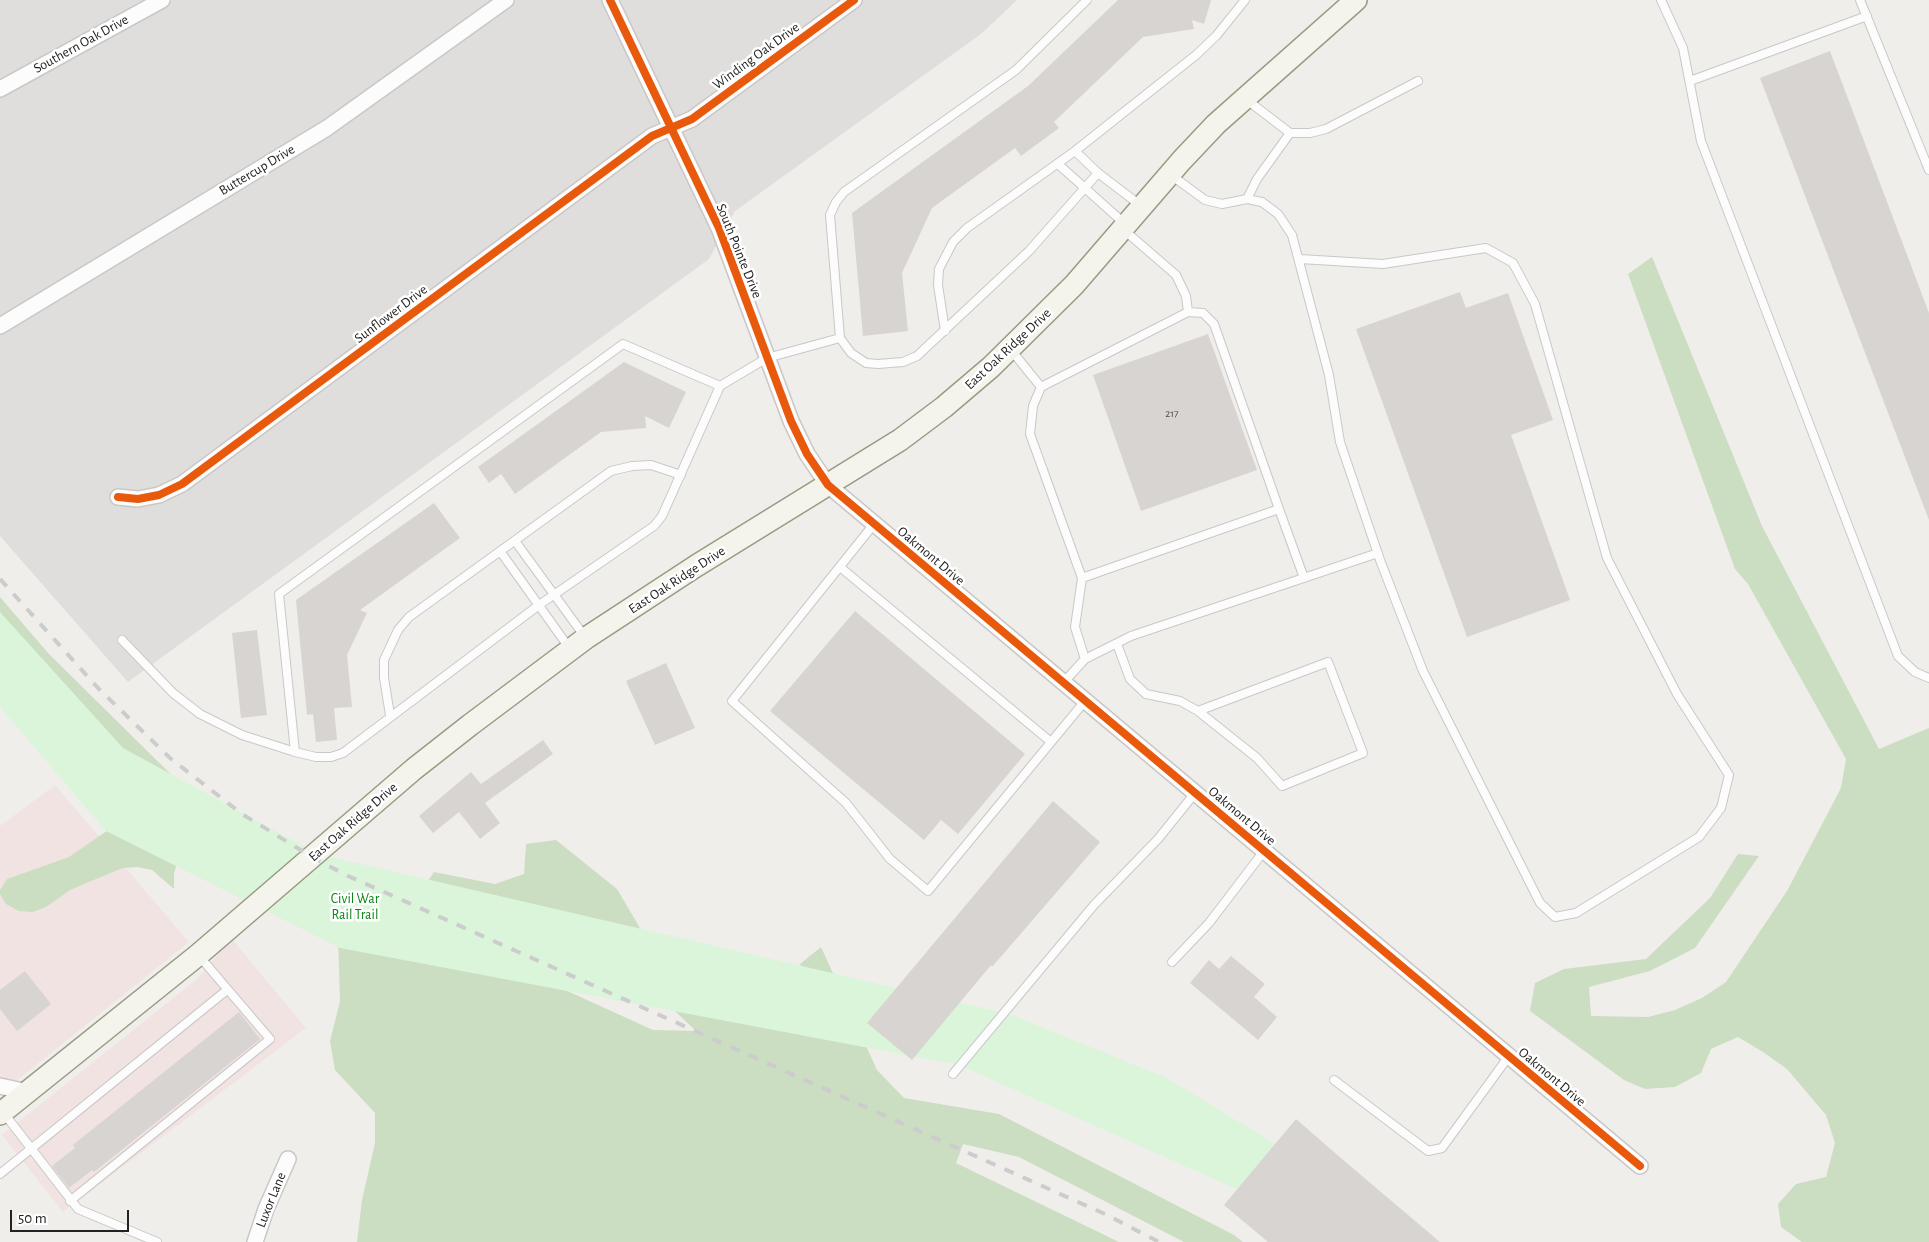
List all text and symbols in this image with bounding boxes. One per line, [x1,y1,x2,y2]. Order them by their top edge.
street label: Southern Oak Drive [31,11,131,77]
street label: Winding Oak Drive [709,19,803,93]
street label: Buttercup Drive [216,141,298,199]
street label: South Pointe Drive [712,201,766,301]
street label: Sunflower Drive [351,281,431,347]
street label: East Oak Ridge Drive [961,305,1055,393]
house number: 217 [1165,407,1179,421]
street label: Oakmont Drive [894,523,968,589]
street label: East Oak Ridge Drive [625,542,729,618]
street label: East Oak Ridge Drive [305,779,401,865]
street label: Oakmont Drive [1205,783,1279,849]
park label: Civil War Rail Trail [331,891,379,924]
street label: Oakmont Drive [1515,1044,1589,1110]
street label: Luxor Lane [252,1170,290,1230]
scale bar [12,1200,131,1232]
text: 50 m [18,1211,47,1226]

